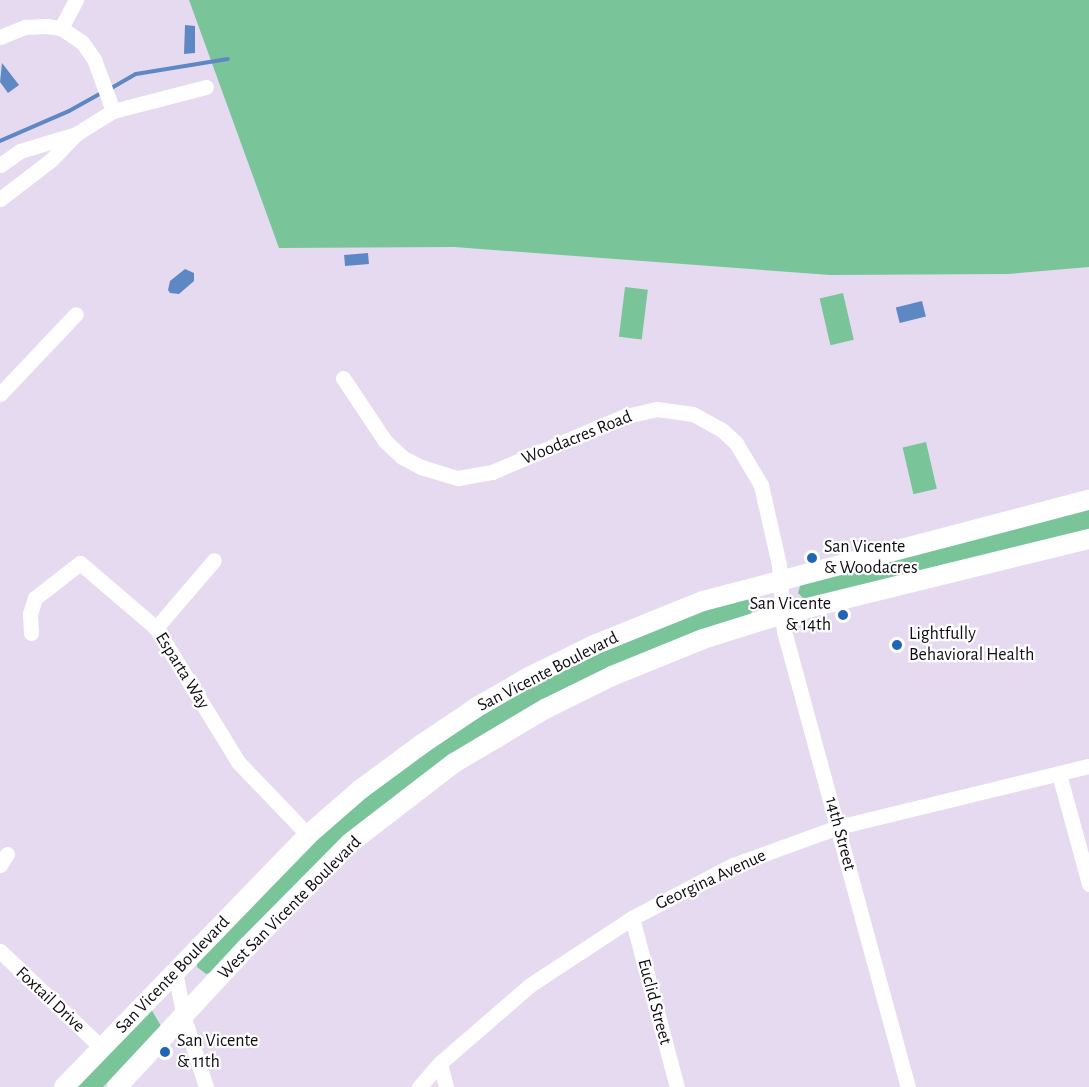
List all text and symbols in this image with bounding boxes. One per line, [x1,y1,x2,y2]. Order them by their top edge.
street label: Woodacres Road [519,406,635,470]
place label: San Vicente & Woodacres [824,537,918,580]
marker: San Vicente & Woodacres [805,551,819,565]
place label: San Vicente & 14th [750,594,831,636]
marker: San Vicente & 14th [836,608,850,622]
place label: Lightfully Behavioral Health [909,624,1034,666]
street label: San Vicente Boulevard [474,627,622,717]
street label: Esparta Way [150,629,214,713]
marker: Lightfully Behavioral Health [890,638,904,652]
street label: 14th Street [820,795,860,873]
street label: West San Vicente Boulevard [214,832,366,984]
street label: Georgina Avenue [652,845,770,915]
street label: San Vicente Boulevard [111,912,235,1038]
street label: Euclid Street [632,957,676,1047]
street label: Foxtail Drive [11,962,89,1038]
place label: San Vicente & 11th [177,1031,258,1074]
marker: San Vicente & 11th [158,1045,172,1059]

